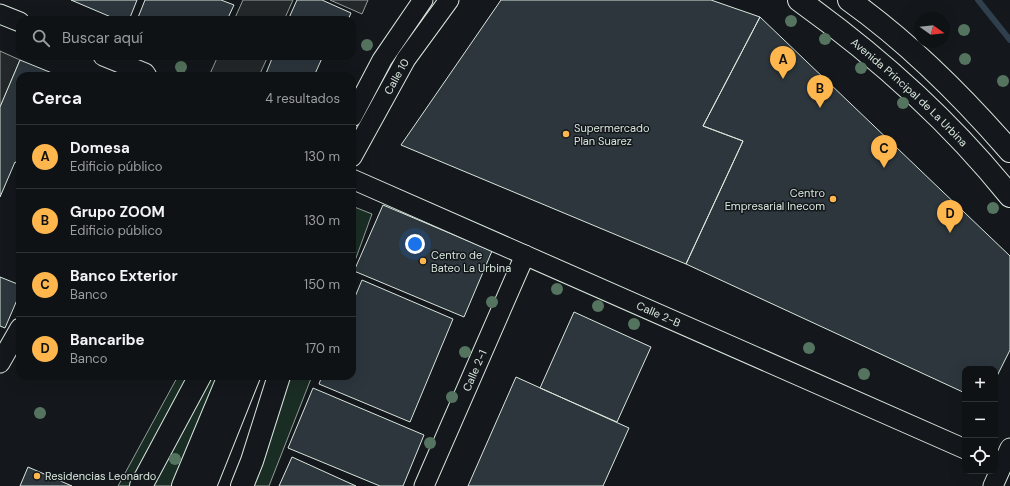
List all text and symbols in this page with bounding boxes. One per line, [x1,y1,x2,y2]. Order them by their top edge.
north arrow [914,12,950,48]
search box [16,16,356,60]
icon: search [30,27,52,49]
text: Buscar aquí [62,28,143,48]
street label: Avenida Principal de La Urbina [848,35,971,149]
pin: A [770,46,796,79]
street label: Calle 10 [381,56,412,97]
pin: B [807,75,833,108]
text: Cerca [32,87,82,109]
text: 4 resultados [265,90,340,107]
place label: Supermercado Plan Suarez [574,121,650,148]
marker: Supermercado Plan Suarez [561,129,571,139]
pin: C [871,135,897,168]
text: Domesa [70,138,130,158]
text: A [40,148,50,165]
text: 130 m [304,148,340,165]
text: Edificio público [70,158,163,175]
place label: Centro Empresarial Inecom [725,186,825,213]
marker: Centro Empresarial Inecom [828,194,838,204]
pin: D [937,200,963,233]
text: Grupo ZOOM [70,202,165,222]
text: B [41,212,49,229]
text: 130 m [304,212,340,229]
text: Edificio público [70,222,163,239]
your location [405,234,425,254]
place label: Centro de Bateo La Urbina [431,248,511,275]
marker: Centro de Bateo La Urbina [418,256,428,266]
text: Banco Exterior [70,266,178,286]
text: C [40,276,50,293]
text: 150 m [304,276,340,293]
text: Banco [70,286,108,303]
street label: Calle 2-B [634,298,683,330]
text: Bancaribe [70,330,145,350]
text: D [40,340,50,357]
text: 170 m [305,340,340,357]
street label: Calle 2-1 [459,348,490,393]
text: Banco [70,350,108,367]
map controls [962,366,998,474]
button: + [962,366,998,402]
button: − [962,402,998,438]
button: locate [962,438,998,474]
place label: Residencias Leonardo [45,469,156,483]
marker: Residencias Leonardo [32,471,42,481]

